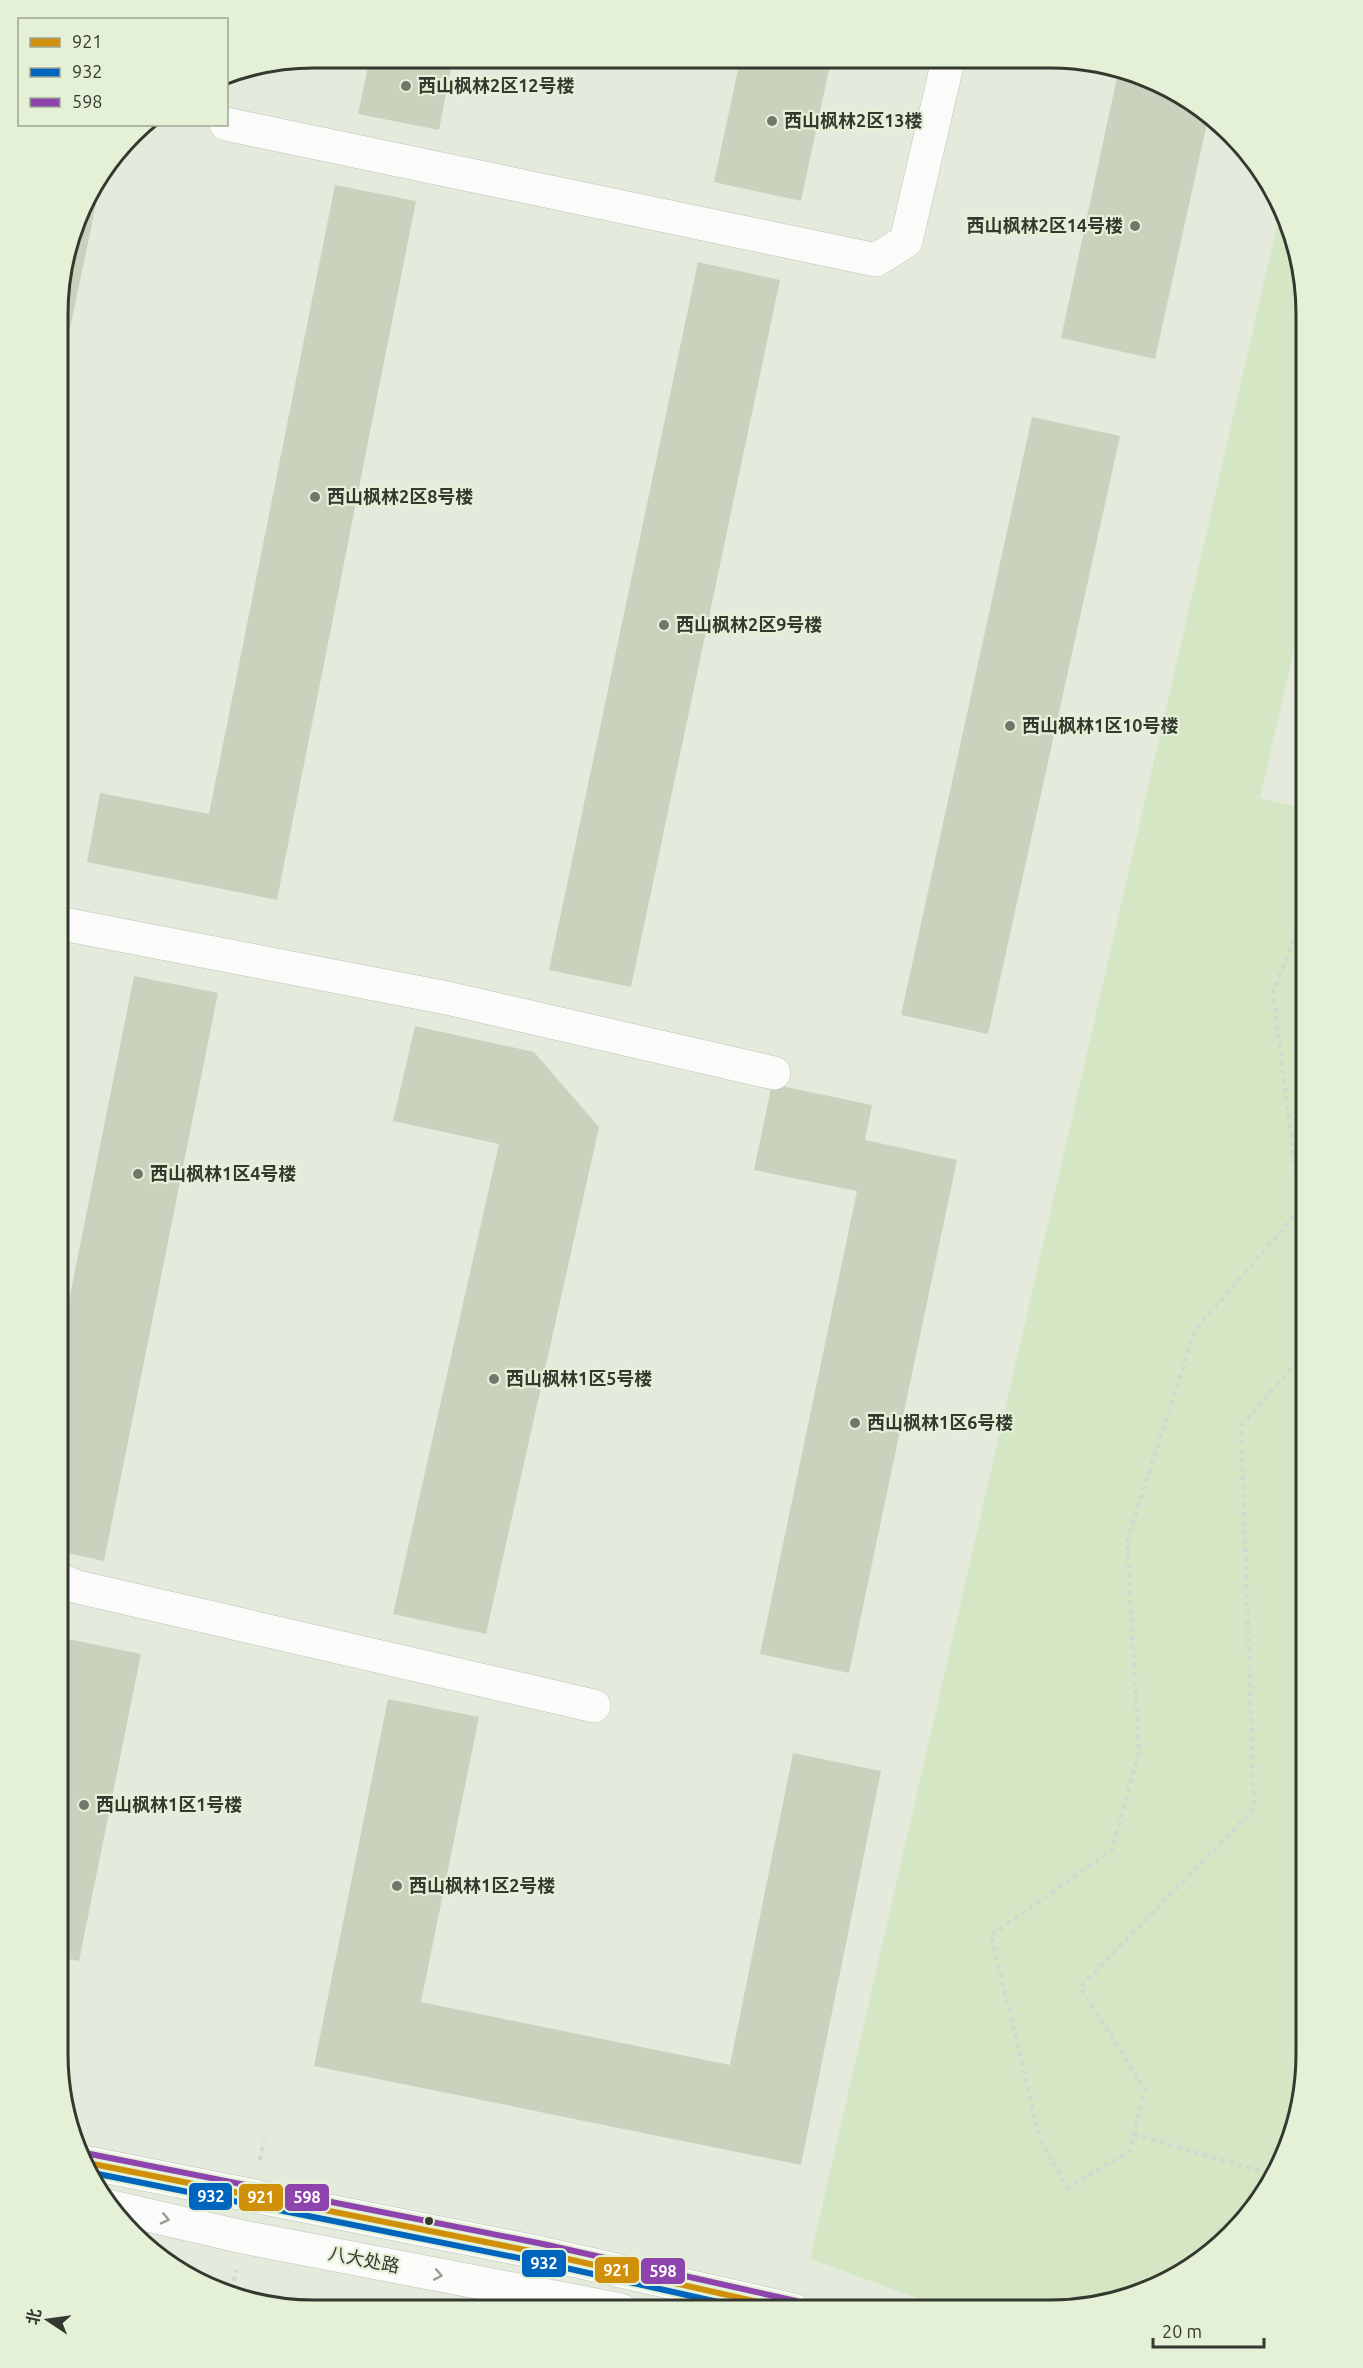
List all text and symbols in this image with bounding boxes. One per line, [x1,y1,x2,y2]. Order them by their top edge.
legend [18,18,228,126]
text: 921 [72,31,102,51]
text: 932 [72,61,102,81]
place label: 西山枫林2区12号楼 [418,75,574,95]
marker: 西山枫林2区12号楼 [399,79,413,93]
text: 598 [72,91,102,111]
place label: 西山枫林2区13楼 [784,110,922,130]
marker: 西山枫林2区13楼 [765,114,779,128]
place label: 西山枫林2区14号楼 [967,215,1123,235]
marker: 西山枫林2区14号楼 [1128,219,1142,233]
place label: 西山枫林2区8号楼 [327,486,473,506]
marker: 西山枫林2区8号楼 [308,490,322,504]
place label: 西山枫林2区9号楼 [676,614,822,634]
marker: 西山枫林2区9号楼 [657,618,671,632]
place label: 西山枫林1区10号楼 [1022,715,1178,735]
marker: 西山枫林1区10号楼 [1003,719,1017,733]
place label: 西山枫林1区4号楼 [150,1163,296,1183]
marker: 西山枫林1区4号楼 [131,1167,145,1181]
place label: 西山枫林1区5号楼 [506,1368,652,1388]
marker: 西山枫林1区5号楼 [487,1372,501,1386]
place label: 西山枫林1区6号楼 [867,1412,1013,1432]
marker: 西山枫林1区6号楼 [848,1416,862,1430]
place label: 西山枫林1区1号楼 [96,1794,242,1814]
marker: 西山枫林1区1号楼 [77,1798,91,1812]
place label: 西山枫林1区2号楼 [409,1875,555,1895]
marker: 西山枫林1区2号楼 [390,1879,404,1893]
line badge: 932 [188,2182,233,2211]
line badge: 921 [238,2183,284,2212]
line badge: 598 [284,2183,330,2212]
text: 932 [197,2187,225,2205]
text: 921 [247,2188,275,2206]
text: 598 [293,2188,321,2206]
one-way arrow [160,2212,170,2225]
unlabelled marker [423,2215,435,2227]
street label: 八大处路 [327,2242,401,2276]
line badge: 932 [521,2249,567,2278]
text: 932 [530,2254,558,2272]
line badge: 921 [594,2256,640,2284]
line badge: 598 [640,2257,686,2285]
text: 921 [603,2261,631,2279]
text: 598 [649,2262,677,2280]
one-way arrow [433,2268,443,2281]
north arrow [18,2290,78,2350]
text: 北 [23,2307,44,2326]
scale bar [1153,2311,1264,2349]
text: 20 m [1162,2321,1202,2341]

